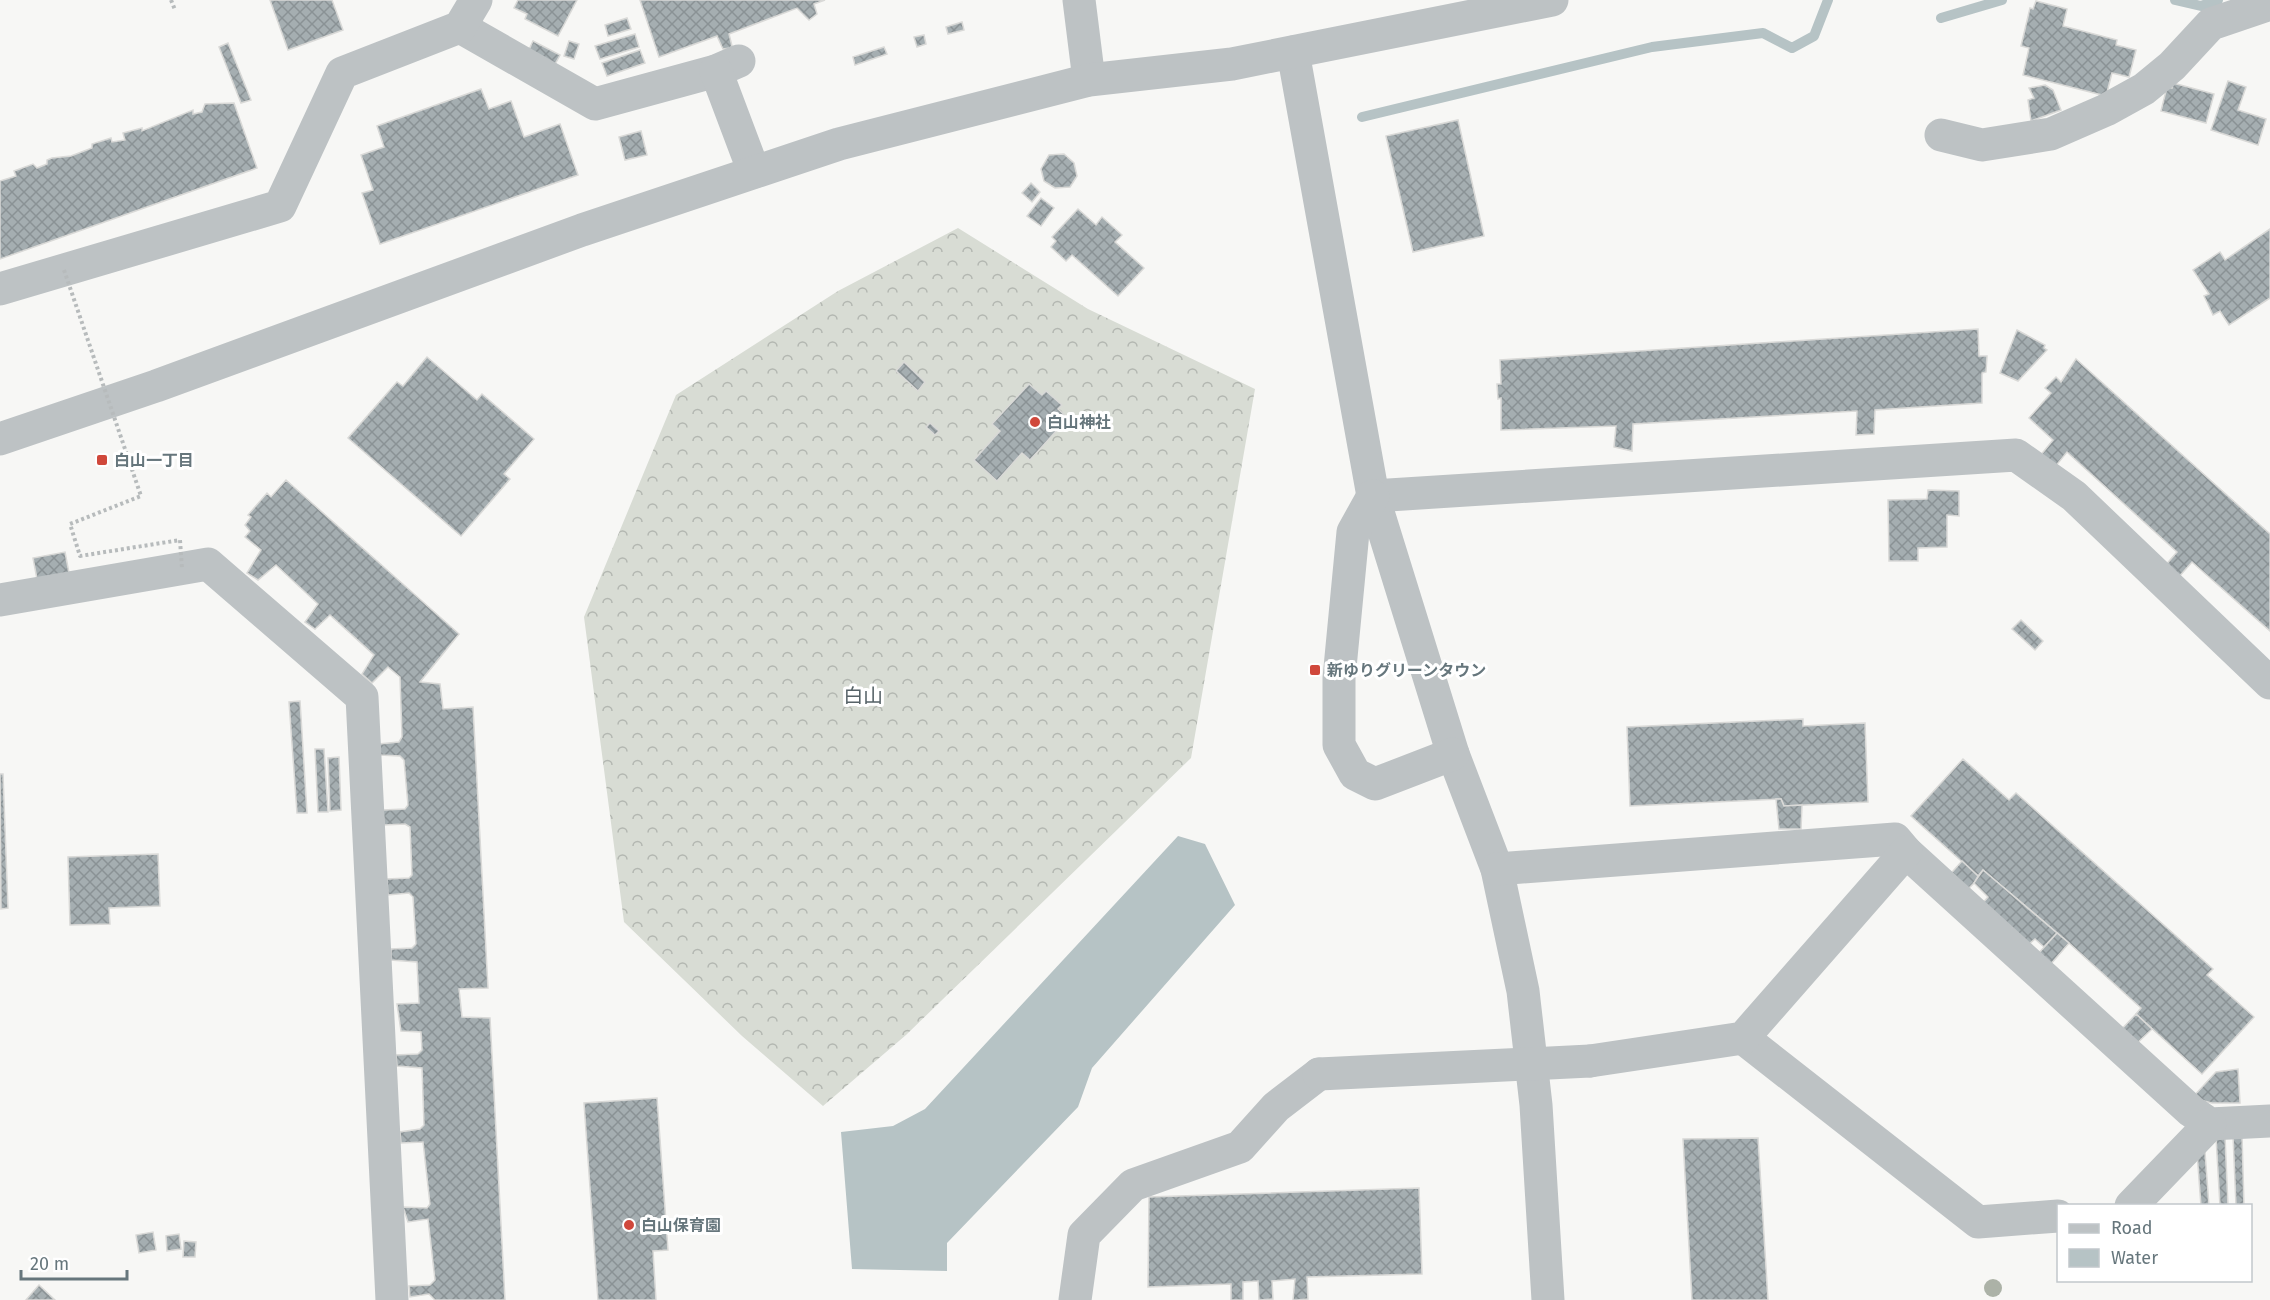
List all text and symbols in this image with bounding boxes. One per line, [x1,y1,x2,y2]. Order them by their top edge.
place label: 白山神社 [1047,413,1111,432]
marker: 白山神社 [1028,415,1042,429]
place label: 白山一丁目 [114,451,194,470]
marker: 白山一丁目 [95,453,109,467]
place label: 新ゆりグリーンタウン [1327,661,1486,680]
marker: 新ゆりグリーンタウン [1308,663,1322,677]
district label: 白山 [843,684,883,708]
legend [2057,1204,2252,1282]
place label: 白山保育園 [641,1216,721,1235]
text: Road [2111,1217,2153,1239]
marker: 白山保育園 [622,1218,636,1232]
scale bar [21,1243,128,1281]
text: Water [2111,1247,2158,1269]
text: 20 m [30,1253,69,1275]

